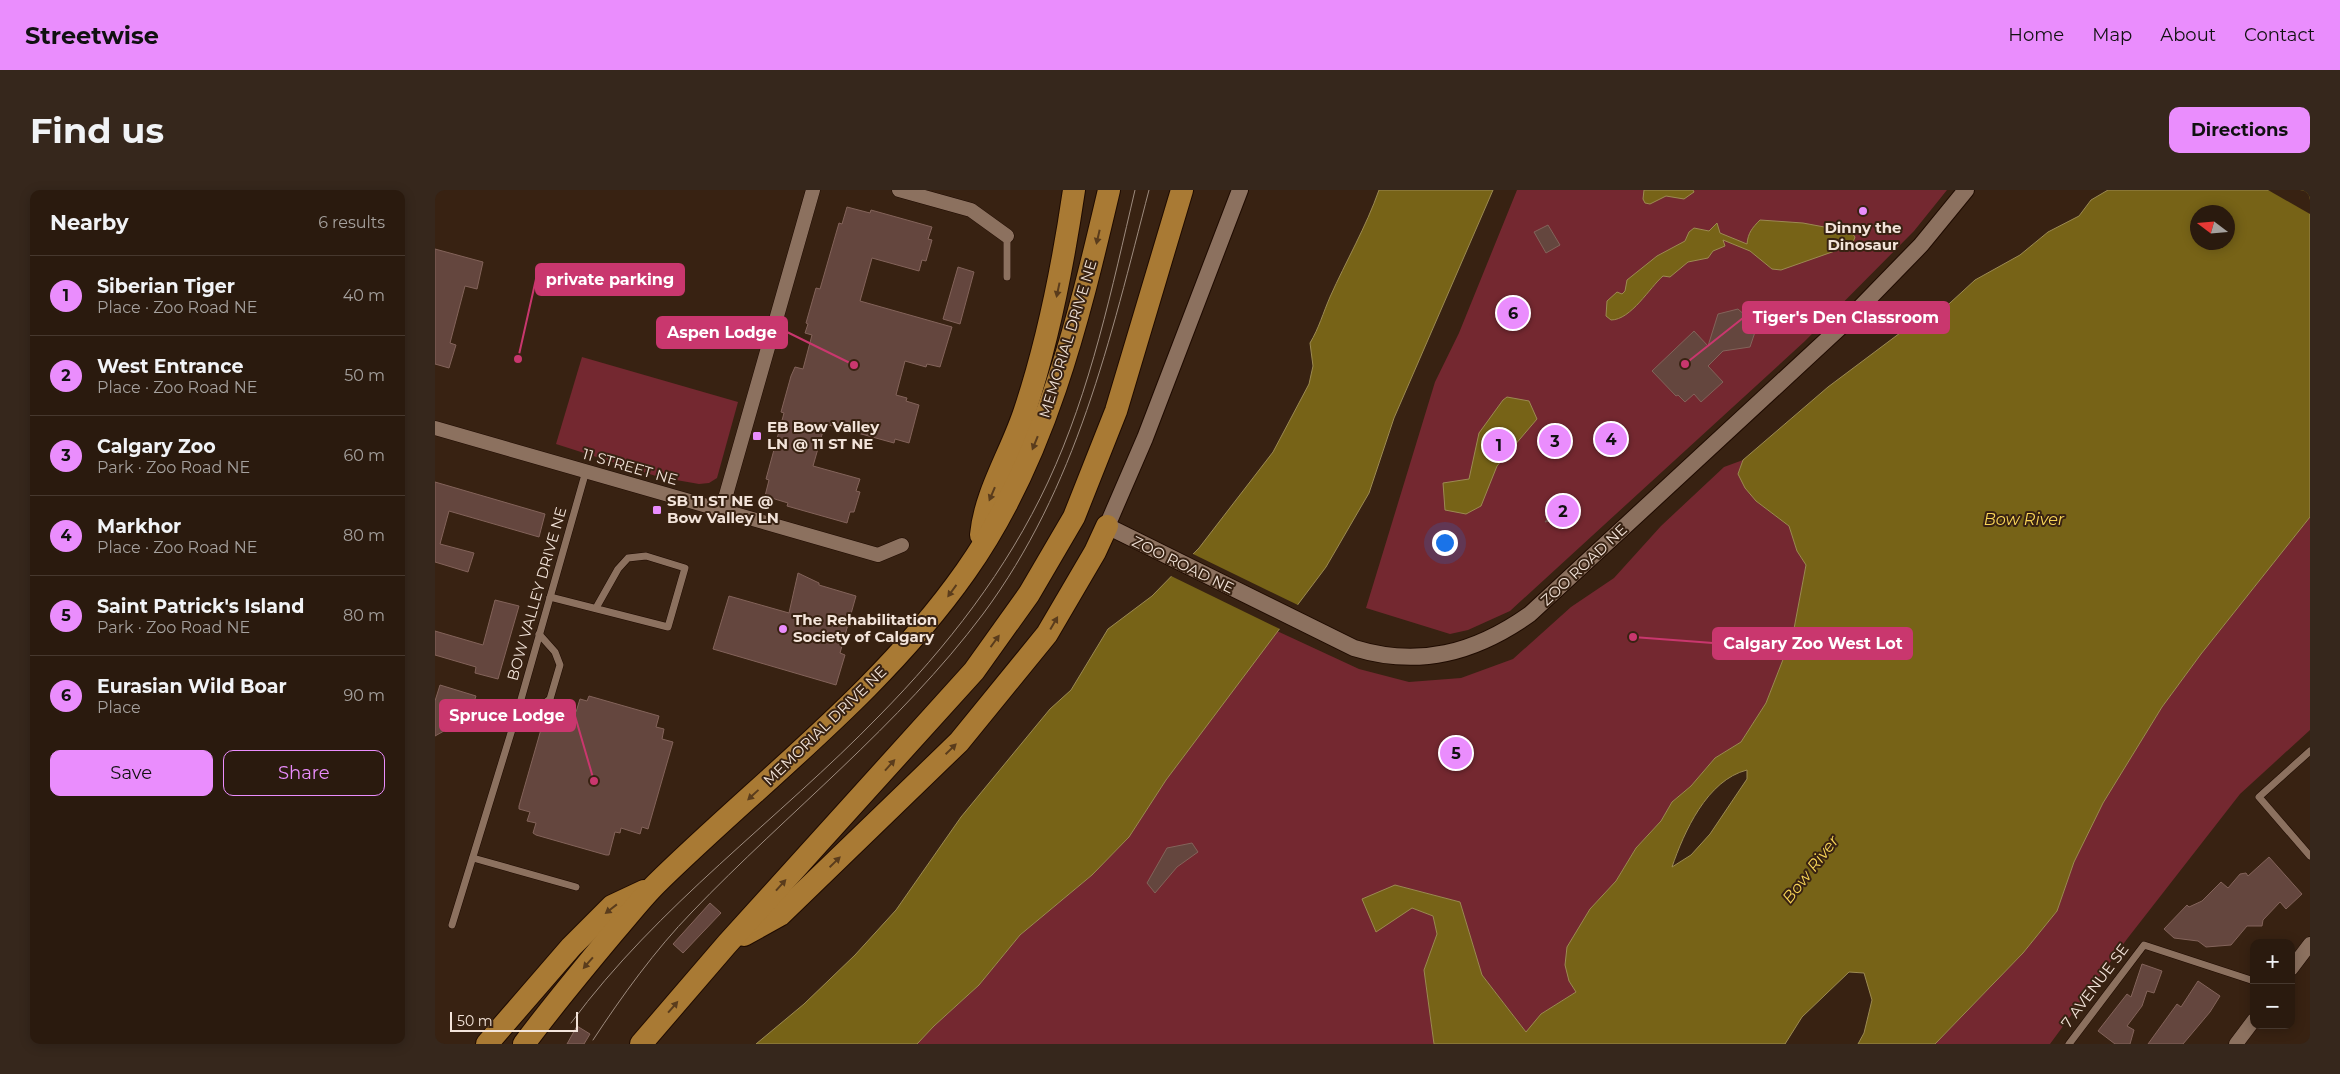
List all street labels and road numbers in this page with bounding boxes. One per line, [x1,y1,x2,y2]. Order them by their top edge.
street label: MEMORIAL DRIVE NE [1034,258,1101,420]
street label: 11 STREET NE [580,444,680,489]
street label: BOW VALLEY DRIVE NE [503,505,570,683]
street label: ZOO ROAD NE [1536,520,1631,610]
street label: ZOO ROAD NE [1129,532,1237,597]
street label: MEMORIAL DRIVE NE [759,662,890,789]
street label: 7 AVENUE SE [2057,940,2132,1032]

